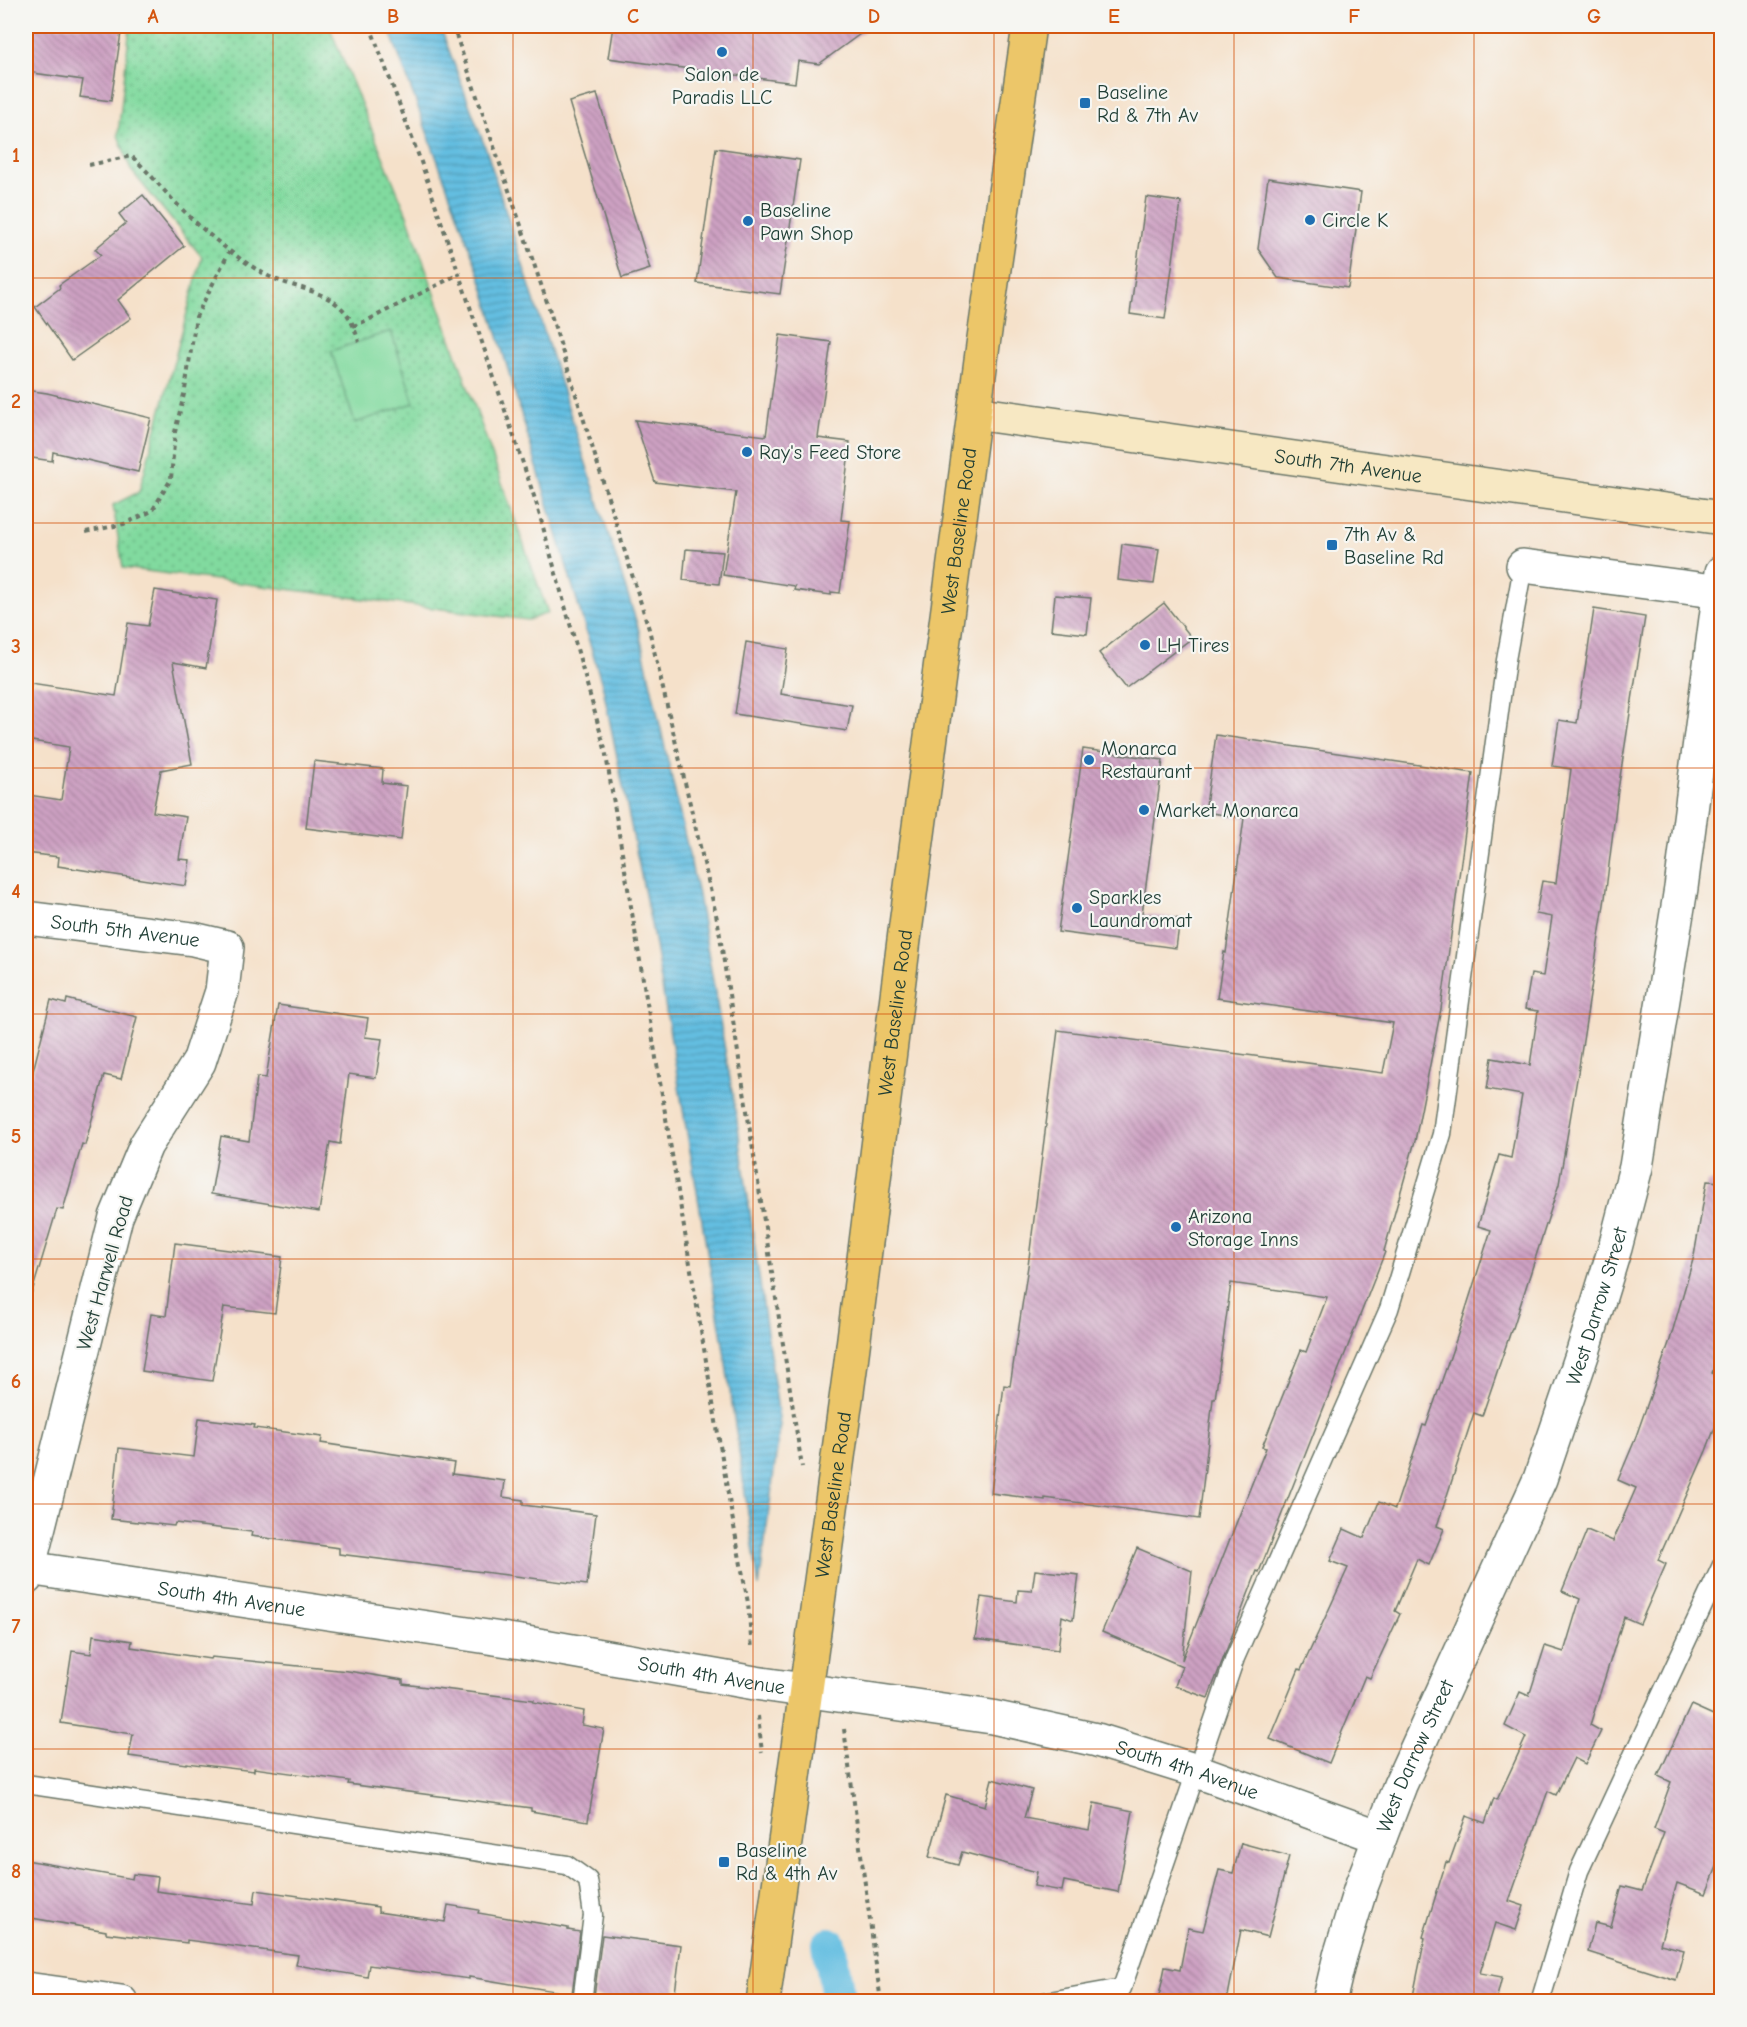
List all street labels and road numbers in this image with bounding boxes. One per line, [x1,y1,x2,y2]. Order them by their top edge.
street label: South 7th Avenue [1273,444,1424,487]
street label: West Baseline Road [936,446,981,616]
street label: South 5th Avenue [49,910,202,952]
street label: West Baseline Road [873,928,917,1097]
street label: West Harwell Road [72,1193,138,1353]
street label: West Darrow Street [1561,1223,1632,1388]
street label: West Baseline Road [810,1410,856,1579]
street label: South 4th Avenue [156,1576,307,1621]
street label: South 4th Avenue [636,1651,787,1699]
street label: West Darrow Street [1371,1675,1459,1836]
street label: South 4th Avenue [1113,1735,1262,1804]

